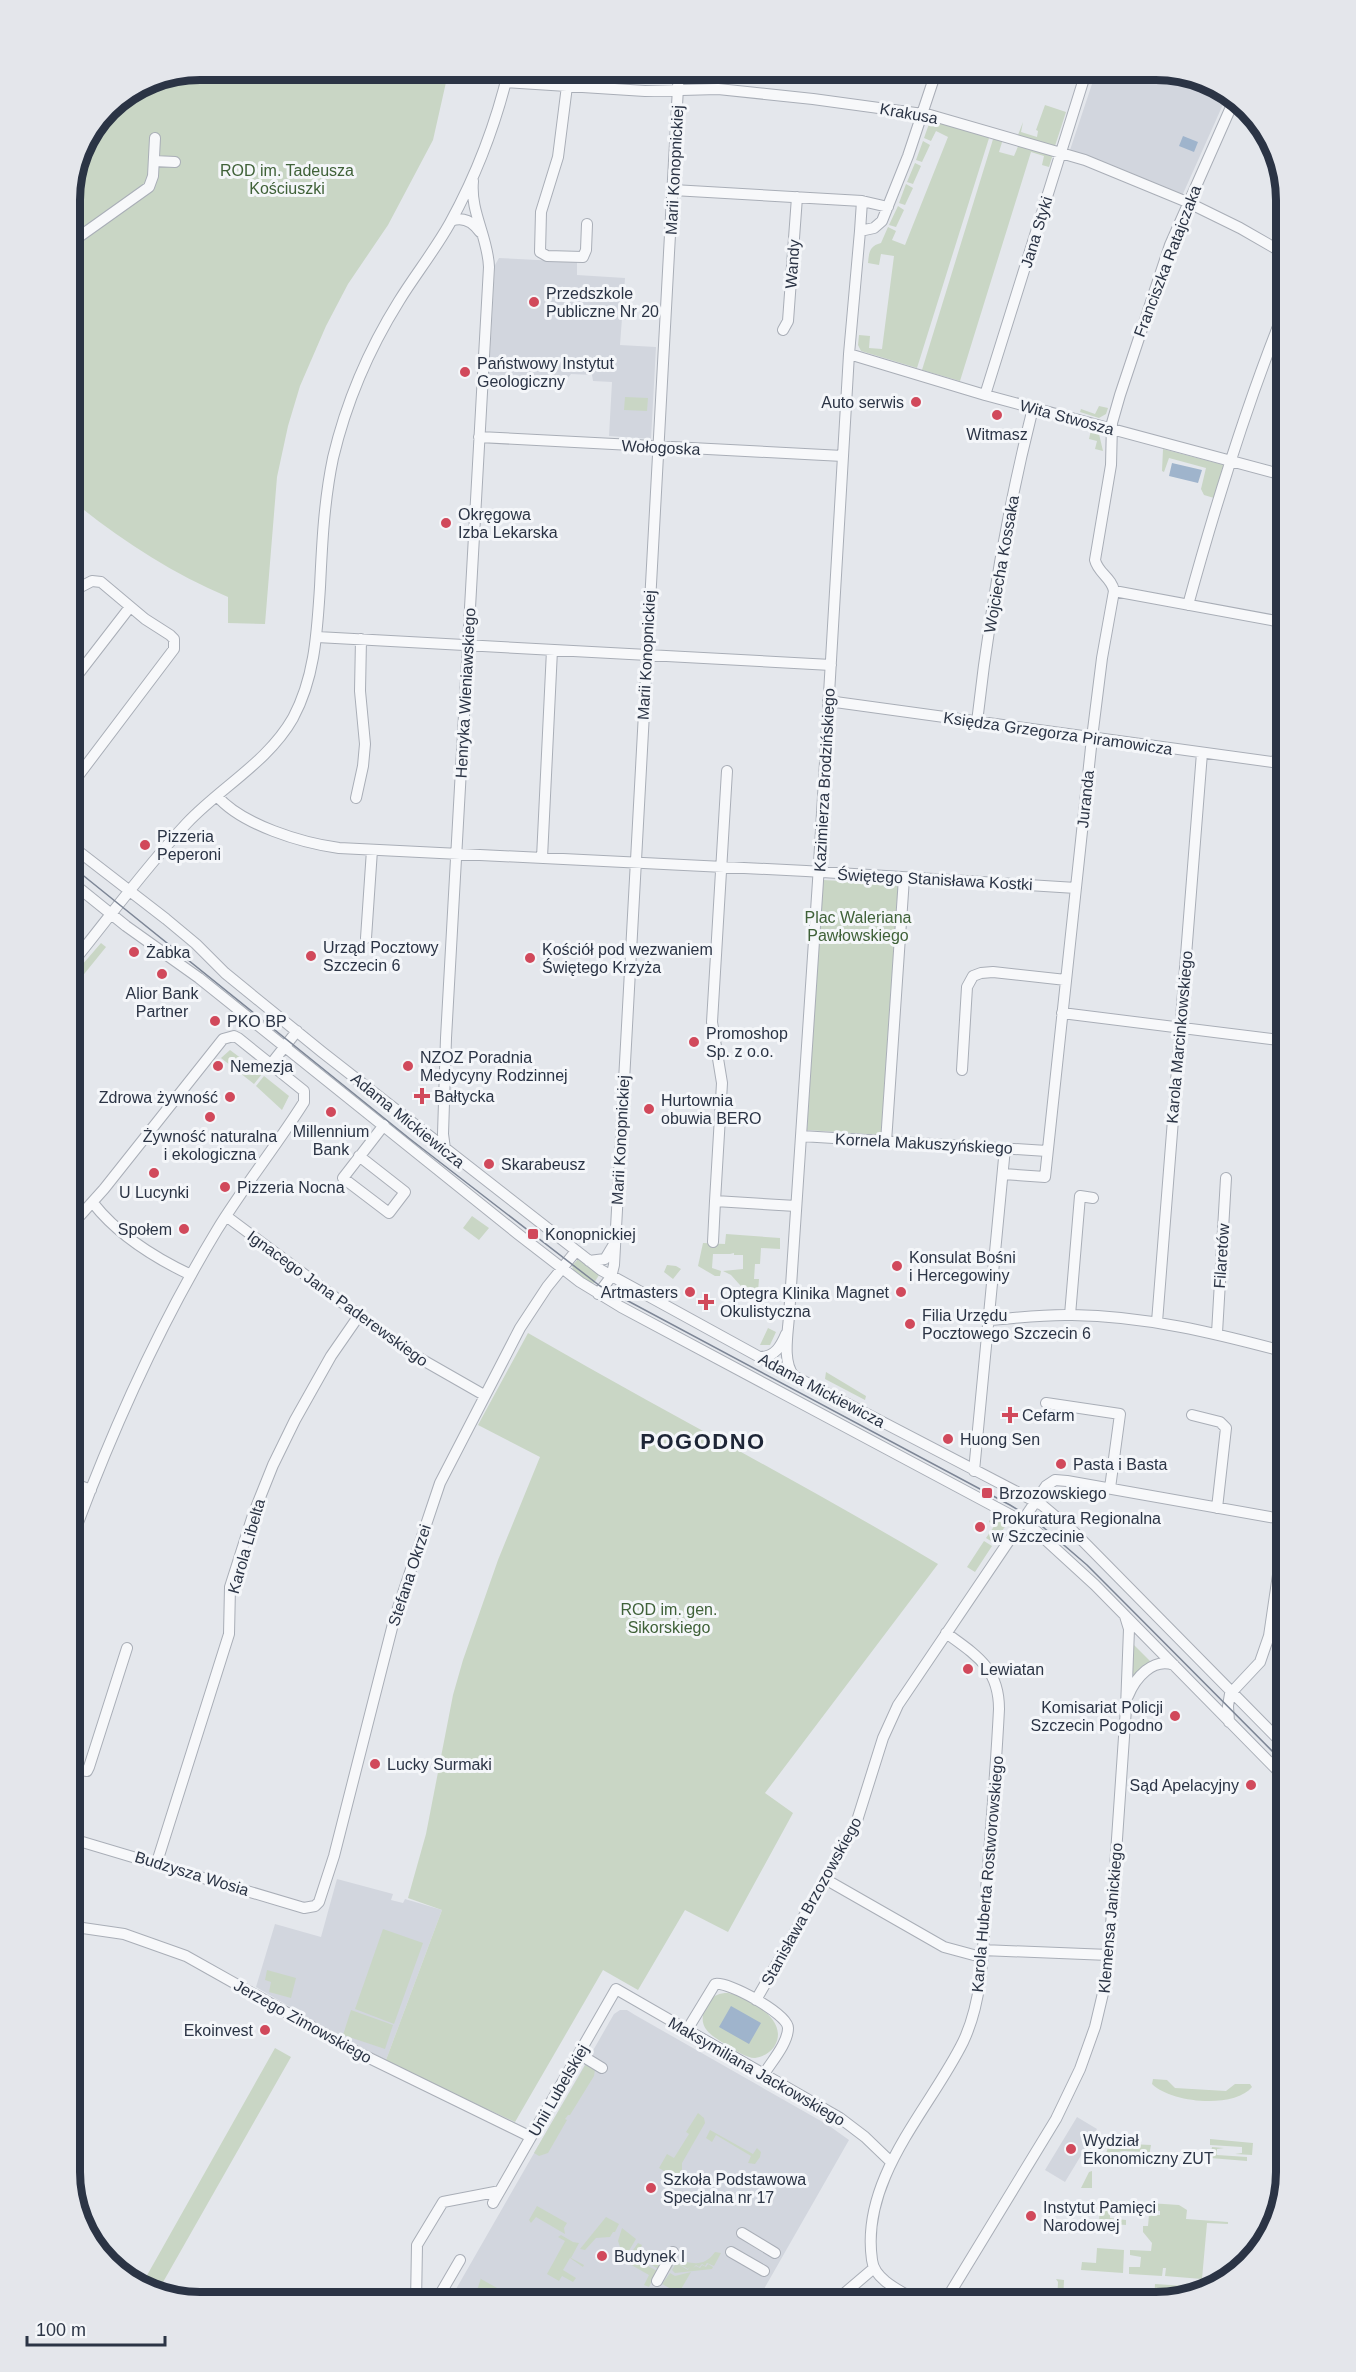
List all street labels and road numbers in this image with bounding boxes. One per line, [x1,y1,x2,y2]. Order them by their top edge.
street label: Krakusa [879,100,939,127]
street label: Marii Konopnickiej [663,105,686,235]
street label: Franciszka Ratajczaka [1131,183,1204,339]
street label: Jana Styki [1018,194,1055,270]
street label: Wandy [782,239,803,289]
street label: Wita Stwosza [1018,397,1116,438]
street label: Wołogoska [621,437,701,458]
street label: Wojciecha Kossaka [981,494,1022,634]
street label: Marii Konopnickiej [635,590,658,720]
street label: Henryka Wieniawskiego [453,607,478,779]
street label: Kazimierza Brodzińskiego [811,688,838,872]
street label: Księdza Grzegorza Piramowicza [942,709,1174,758]
street label: Juranda [1074,769,1097,829]
street label: Świętego Stanisława Kostki [837,865,1033,893]
street label: Karola Marcinkowskiego [1163,950,1196,1124]
street label: Adama Mickiewicza [348,1070,468,1171]
street label: Marii Konopnickiej [609,1075,632,1205]
street label: Kornela Makuszyńskiego [835,1130,1013,1157]
street label: Filaretów [1211,1223,1232,1289]
street label: Ignacego Jana Paderewskiego [244,1227,431,1370]
street label: Adama Mickiewicza [756,1350,888,1431]
street label: Karola Libelta [225,1497,268,1596]
street label: Stefana Okrzei [385,1522,434,1628]
street label: Karola Huberta Rostworowskiego [969,1755,1006,1993]
street label: Stanisława Brzozowskiego [758,1814,865,1988]
street label: Klemensa Janickiego [1095,1842,1126,1994]
street label: Budzysza Wosia [133,1848,251,1899]
street label: Jerzego Zimowskiego [231,1976,375,2066]
street label: Maksymiliana Jackowskiego [665,2014,848,2129]
street label: Unii Lubelskiej [525,2041,592,2139]

